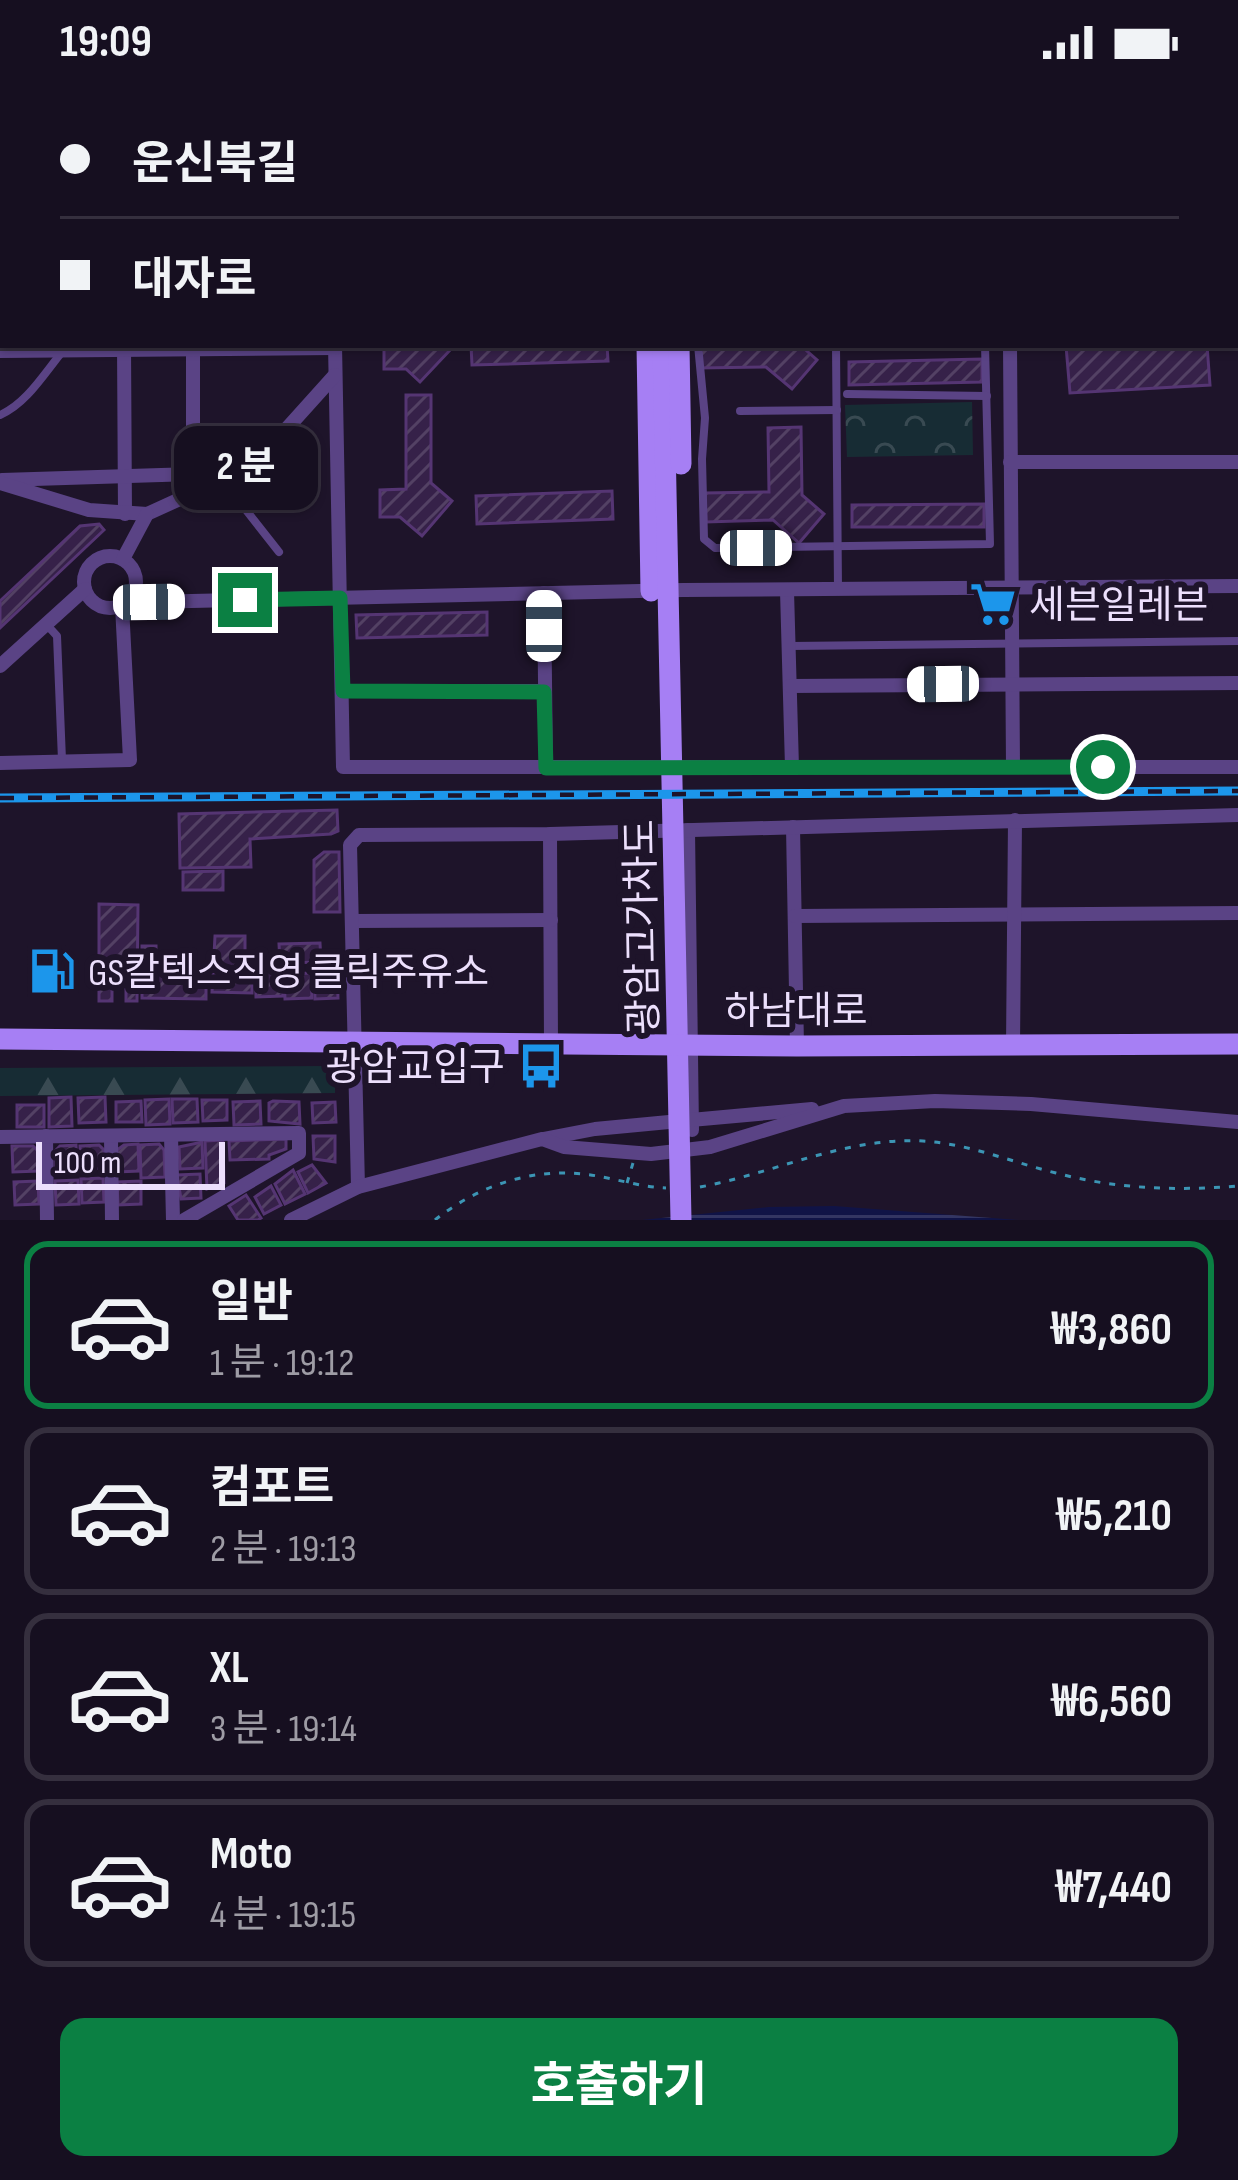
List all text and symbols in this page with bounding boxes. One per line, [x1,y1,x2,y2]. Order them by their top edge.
text: 19:09 [60,15,152,70]
text: 운신북길 [132,137,298,192]
text: 대자로 [132,253,256,308]
callout: 2 분 [173,426,317,510]
text: 2 분 [216,444,276,491]
car [720,530,792,566]
route end [218,573,272,627]
supermarket icon: 세븐일레븐 [968,579,1018,629]
car [113,583,185,621]
place label: 세븐일레븐 [1029,583,1208,630]
car [526,590,562,662]
car [907,665,979,703]
route start [1076,740,1130,794]
street label: 광암고가차도 [618,819,669,1035]
fuel station icon: GS칼텍스직영 클릭주유소 [27,946,77,996]
place label: GS칼텍스직영 클릭주유소 [88,950,489,997]
street label: 하남대로 [724,989,868,1036]
bus stop icon: 광암교입구 [516,1041,566,1091]
place label: 광암교입구 [326,1045,505,1092]
scale bar [36,1136,225,1189]
text: 100 m [54,1143,121,1183]
icon: car [66,1271,174,1379]
text: 일반 [210,1275,293,1330]
text: ₩3,860 [1051,1303,1172,1358]
text: 1 분 · 19:12 [210,1340,354,1387]
icon: car [66,1457,174,1565]
text: 컴포트 [210,1461,334,1516]
text: ₩5,210 [1056,1489,1172,1544]
text: 2 분 · 19:13 [210,1526,357,1573]
text: XL [210,1641,249,1696]
icon: car [66,1643,174,1751]
text: ₩6,560 [1052,1675,1172,1730]
text: 3 분 · 19:14 [210,1706,357,1753]
text: Moto [210,1827,292,1882]
icon: car [66,1829,174,1937]
text: ₩7,440 [1056,1861,1172,1916]
text: 4 분 · 19:15 [210,1892,356,1939]
button: 호출하기 [60,2018,1178,2156]

